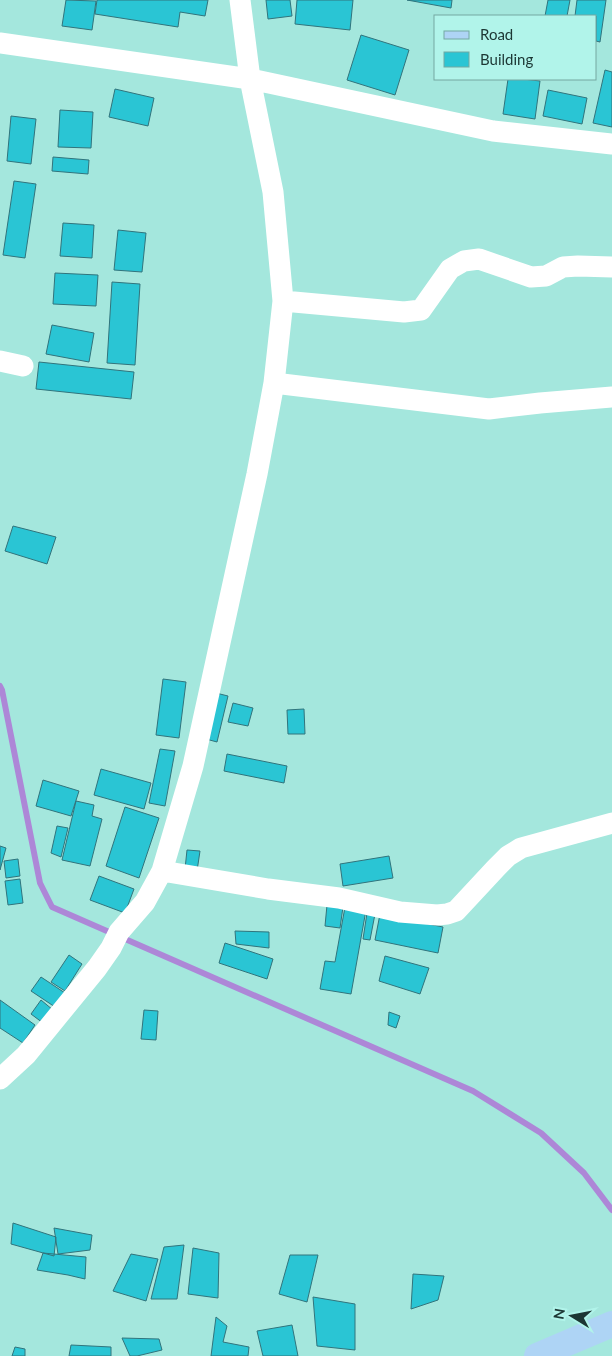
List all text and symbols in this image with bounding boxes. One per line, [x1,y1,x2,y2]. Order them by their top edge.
legend [434,15,597,80]
text: Road [480,25,513,43]
text: Building [480,50,533,68]
north arrow [547,1291,597,1341]
text: N [549,1307,568,1320]

